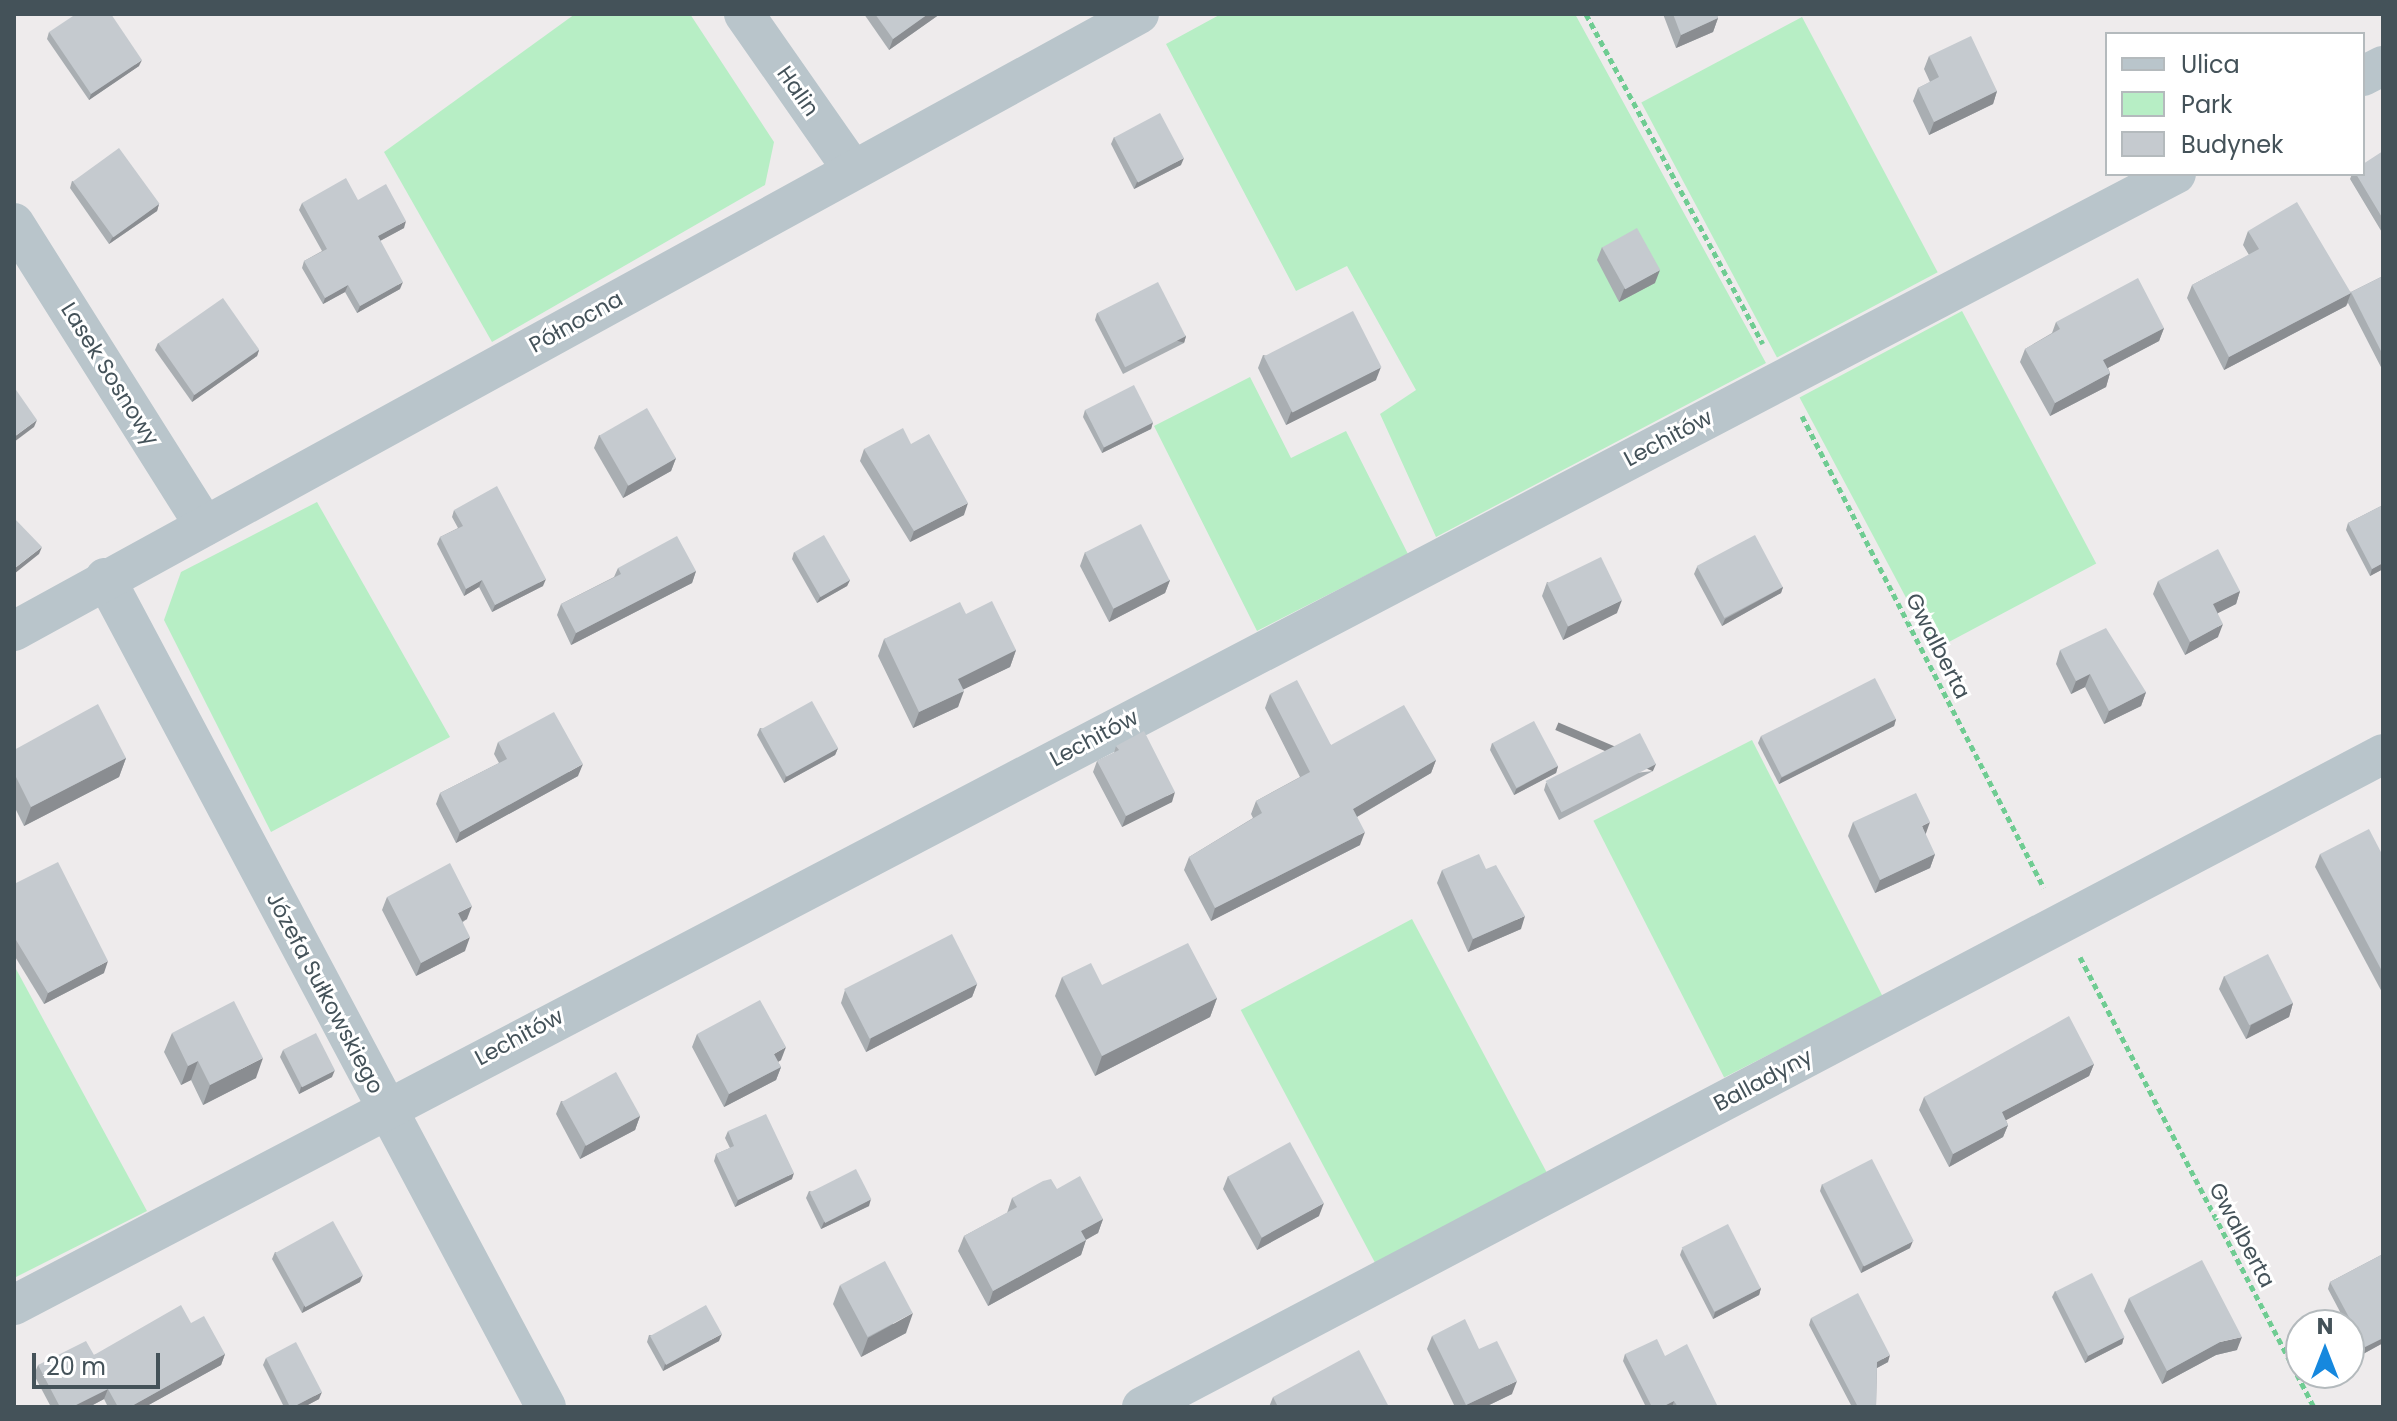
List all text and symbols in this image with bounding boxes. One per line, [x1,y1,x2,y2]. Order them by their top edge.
legend [2105,32,2365,176]
text: Ulica [2181,48,2240,81]
street label: Halin [771,61,825,121]
text: Park [2181,88,2232,121]
text: Budynek [2181,128,2283,161]
street label: Północna [525,286,627,358]
street label: Lasek Sosnowy [55,298,165,450]
street label: Lechitów [1619,404,1717,472]
street label: Gwalberta [1900,589,1976,703]
street label: Lechitów [1045,704,1143,772]
street label: Józefa Sułkowskiego [261,888,389,1098]
street label: Lechitów [470,1003,568,1071]
street label: Balladyny [1709,1043,1817,1117]
street label: Gwalberta [2203,1178,2281,1292]
north arrow [2285,1309,2365,1389]
text: N [2317,1311,2333,1342]
scale bar [36,1337,164,1387]
text: 20 m [46,1350,106,1383]

